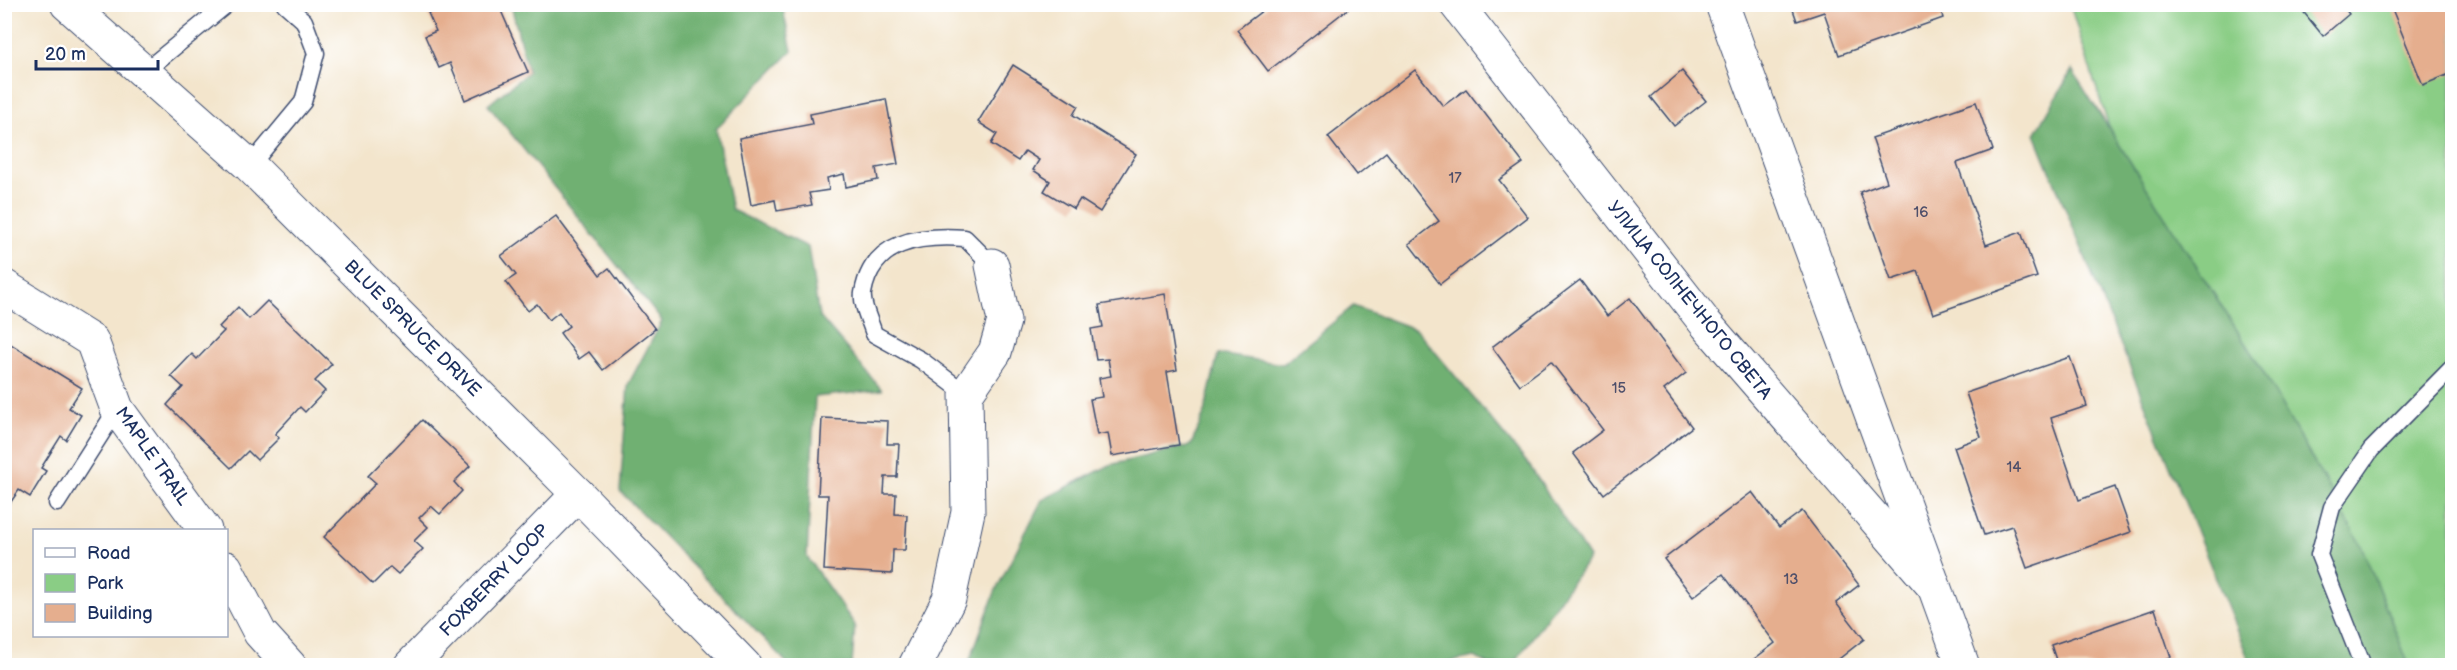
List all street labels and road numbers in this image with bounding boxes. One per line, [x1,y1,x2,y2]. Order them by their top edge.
street label: УЛИЦА СОЛНЕЧНОГО СВЕТА [1603,197,1776,404]
street label: BLUE SPRUCE DRIVE [340,256,485,401]
street label: MAPLE TRAIL [111,403,195,510]
street label: FOXBERRY LOOP [435,519,554,641]

